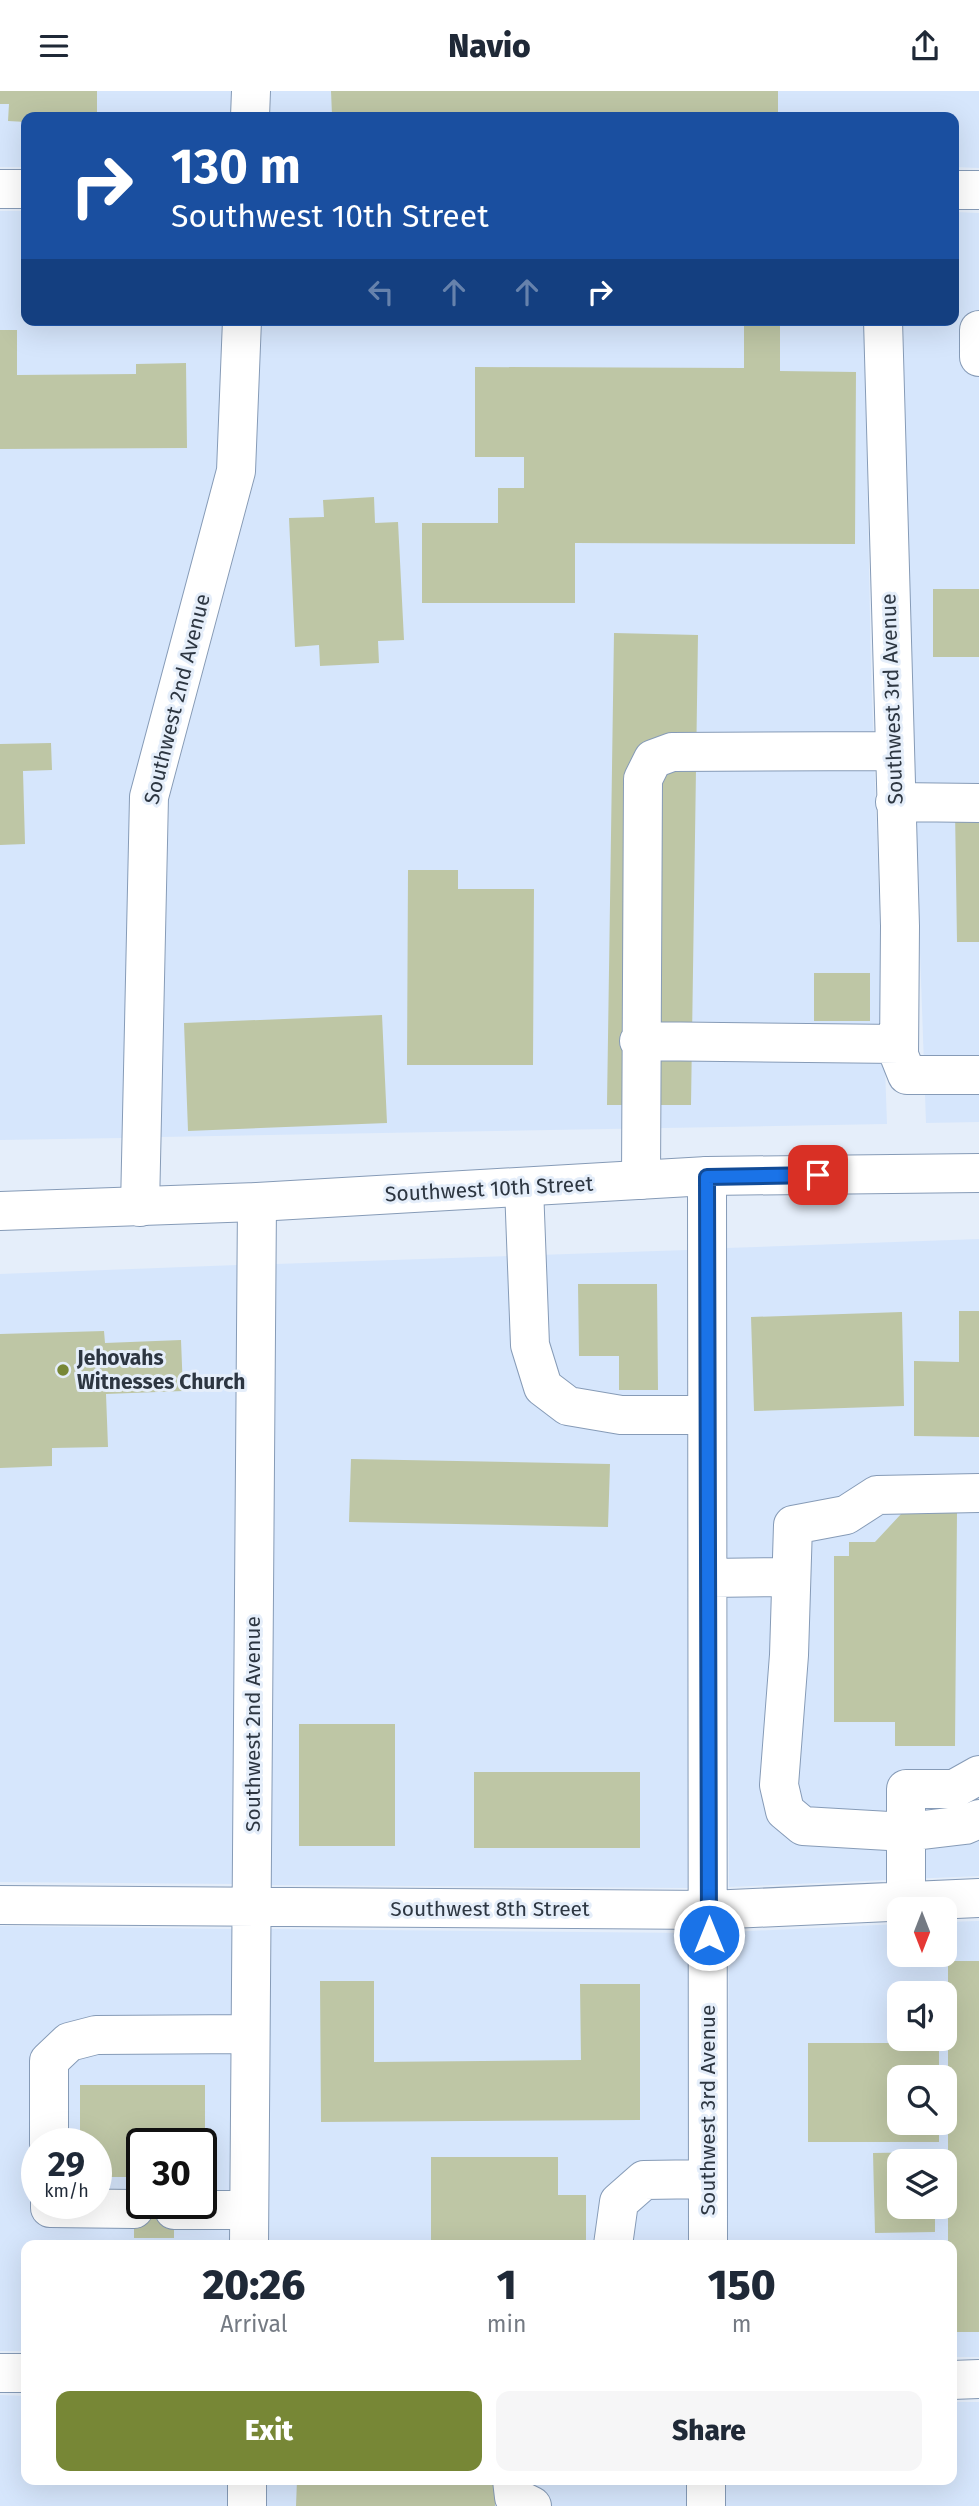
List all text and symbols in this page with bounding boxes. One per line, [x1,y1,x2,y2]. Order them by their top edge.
icon: menu [35,27,73,65]
text: Navio [448,27,531,65]
icon: share [906,27,944,65]
text: 130 m [171,137,301,196]
icon: right [56,140,147,231]
text: Southwest 10th Street [171,197,489,235]
icon: left [362,273,400,311]
icon: ahead [435,273,473,311]
icon: ahead [508,273,546,311]
icon: right [581,273,619,311]
street label: Southwest 2nd Avenue [138,591,216,807]
street label: Southwest 3rd Avenue [875,593,909,805]
pin [788,1145,848,1205]
icon: arrive [799,1156,837,1194]
street label: Southwest 10th Street [384,1171,594,1207]
place label: Jehovahs Witnesses Church [76,1345,245,1395]
marker: Jehovahs Witnesses Church [55,1362,71,1378]
street label: Southwest 2nd Avenue [240,1616,266,1832]
street label: Southwest 8th Street [390,1896,590,1922]
north arrow [887,1897,957,1967]
map controls [887,1897,957,2219]
position arrow [672,1898,746,1972]
button: sound [887,1981,957,2051]
street label: Southwest 3rd Avenue [695,2004,721,2216]
button: search [887,2065,957,2135]
speed limit sign: 30 [126,2128,217,2219]
text: 29 [48,2143,85,2185]
button: layers [887,2149,957,2219]
text: km/h [44,2180,89,2202]
text: 20:26 [202,2260,305,2310]
text: 1 [497,2260,517,2310]
text: 150 [708,2260,776,2310]
text: Arrival [220,2310,288,2338]
text: min [487,2310,526,2338]
text: m [732,2310,752,2338]
button: Exit [56,2391,482,2471]
button: Share [496,2391,922,2471]

